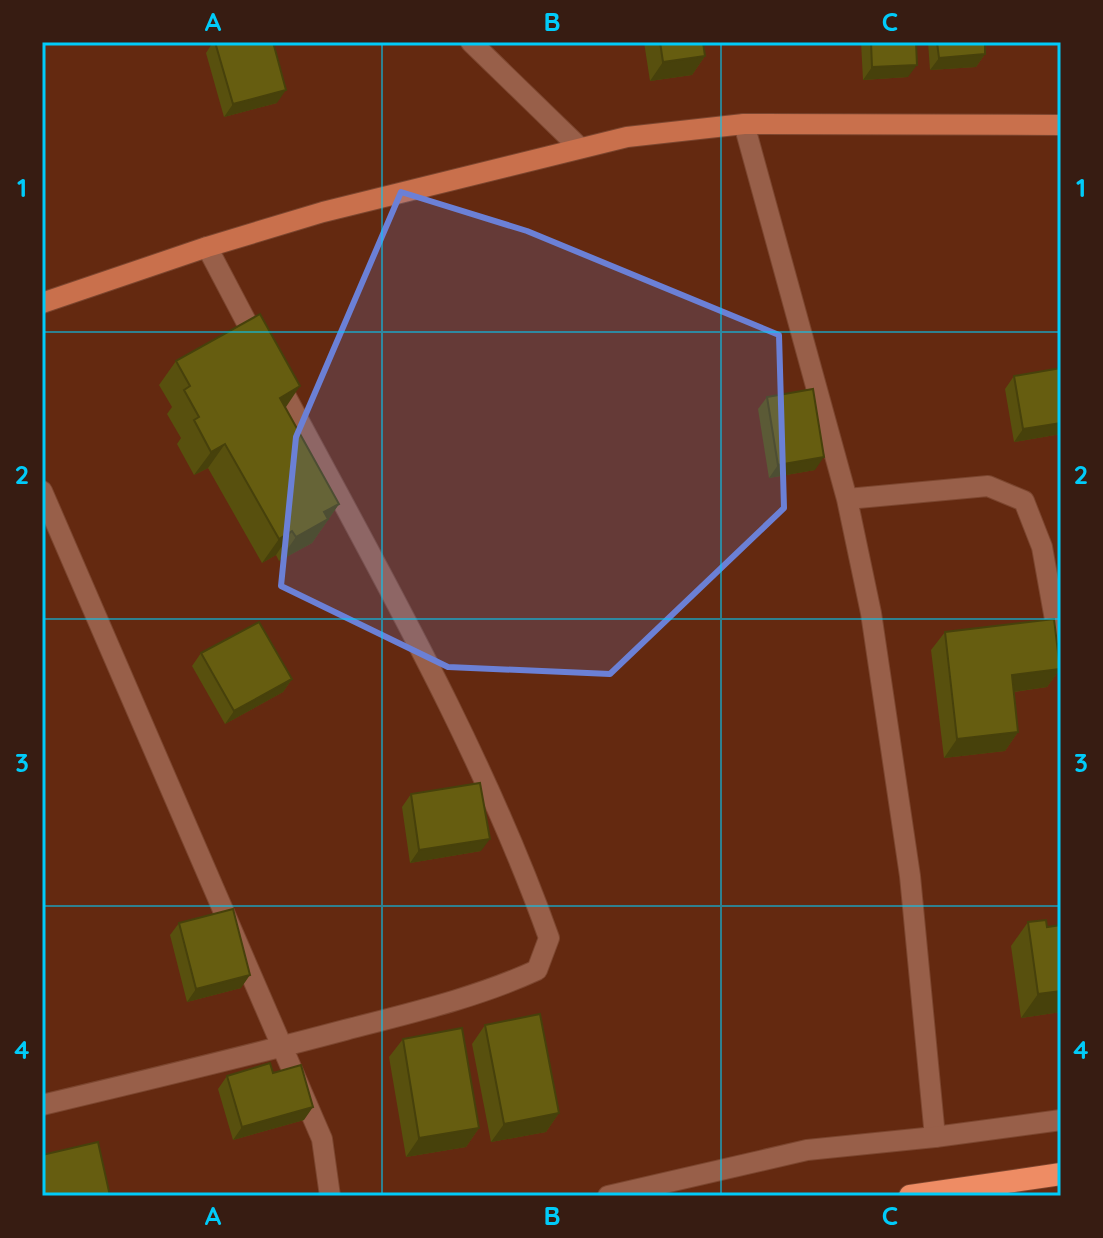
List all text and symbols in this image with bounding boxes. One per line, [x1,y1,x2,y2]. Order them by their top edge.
text: A [205,5,222,38]
text: B [543,5,561,38]
text: C [882,5,898,38]
text: 1 [17,171,27,204]
text: 1 [1076,171,1086,204]
text: 2 [15,458,29,491]
text: 2 [1074,458,1088,491]
text: 3 [15,746,29,779]
text: 3 [1074,746,1088,779]
text: 4 [14,1033,30,1066]
text: 4 [1073,1033,1089,1066]
text: A [205,1199,222,1232]
text: B [543,1199,561,1232]
text: C [882,1199,898,1232]

